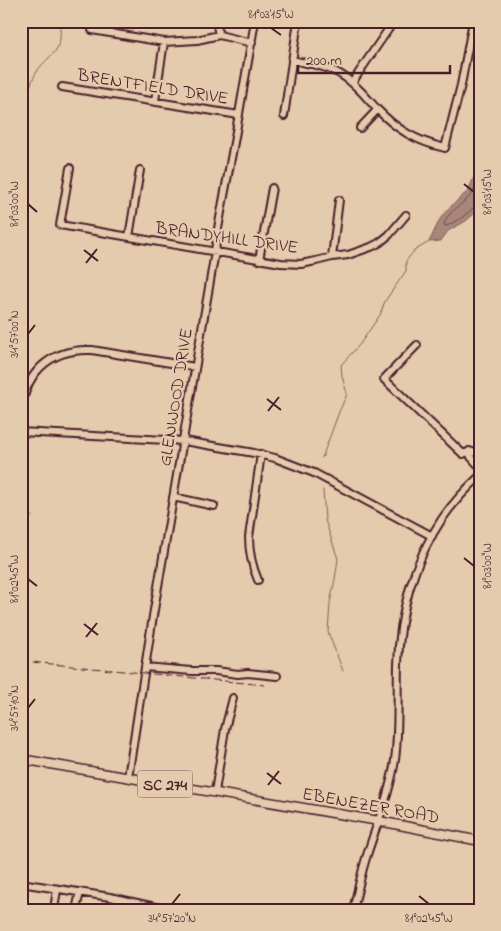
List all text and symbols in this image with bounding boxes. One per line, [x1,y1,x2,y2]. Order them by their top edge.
text: 81°03'15"W [248,6,294,24]
scale bar [298,42,451,74]
text: 200 m [306,50,342,72]
street label: BRENTFIELD DRIVE [74,63,230,113]
text: 81°03'15"W [479,169,497,215]
text: 81°03'00"W [6,181,24,227]
street label: BRANDYHILL DRIVE [153,216,300,262]
text: 34°57'00"N [6,310,24,358]
street label: GLENWOOD DRIVE [153,326,201,468]
text: 81°03'00"W [479,543,497,589]
text: 81°02'45"W [6,555,24,603]
text: 34°57'10"N [6,685,24,731]
road number: SC 274 [138,771,192,798]
street label: EBENEZER ROAD [300,782,441,832]
text: 34°57'20"N [148,910,196,928]
text: 81°02'45"W [405,910,453,928]

